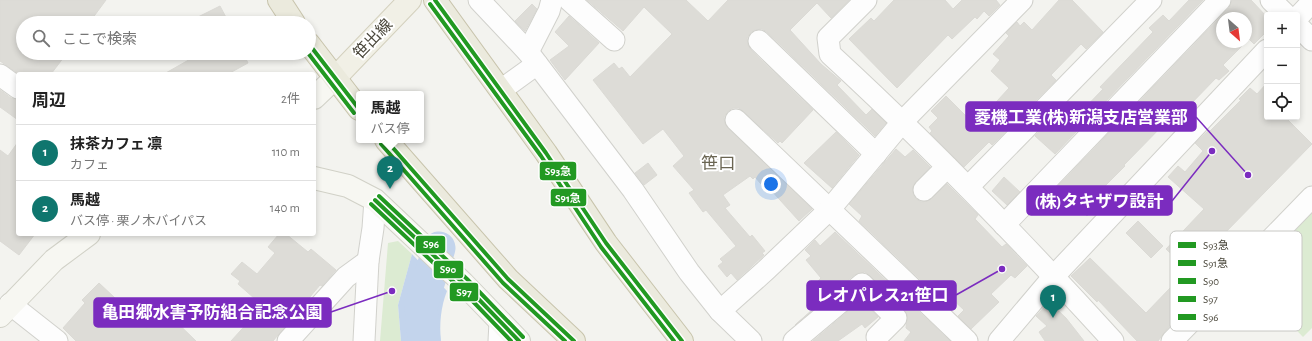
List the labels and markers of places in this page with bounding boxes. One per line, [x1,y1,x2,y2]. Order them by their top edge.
callout: 菱機工業(株)新潟支店営業部 [966,102,1196,131]
pin: 2 [377,156,403,189]
callout: (株)タキザワ設計 [1027,186,1172,215]
callout: レオパレス21笹口 [807,281,956,310]
pin: 1 [1040,285,1066,318]
callout: 亀田郷水害予防組合記念公園 [94,298,331,327]

